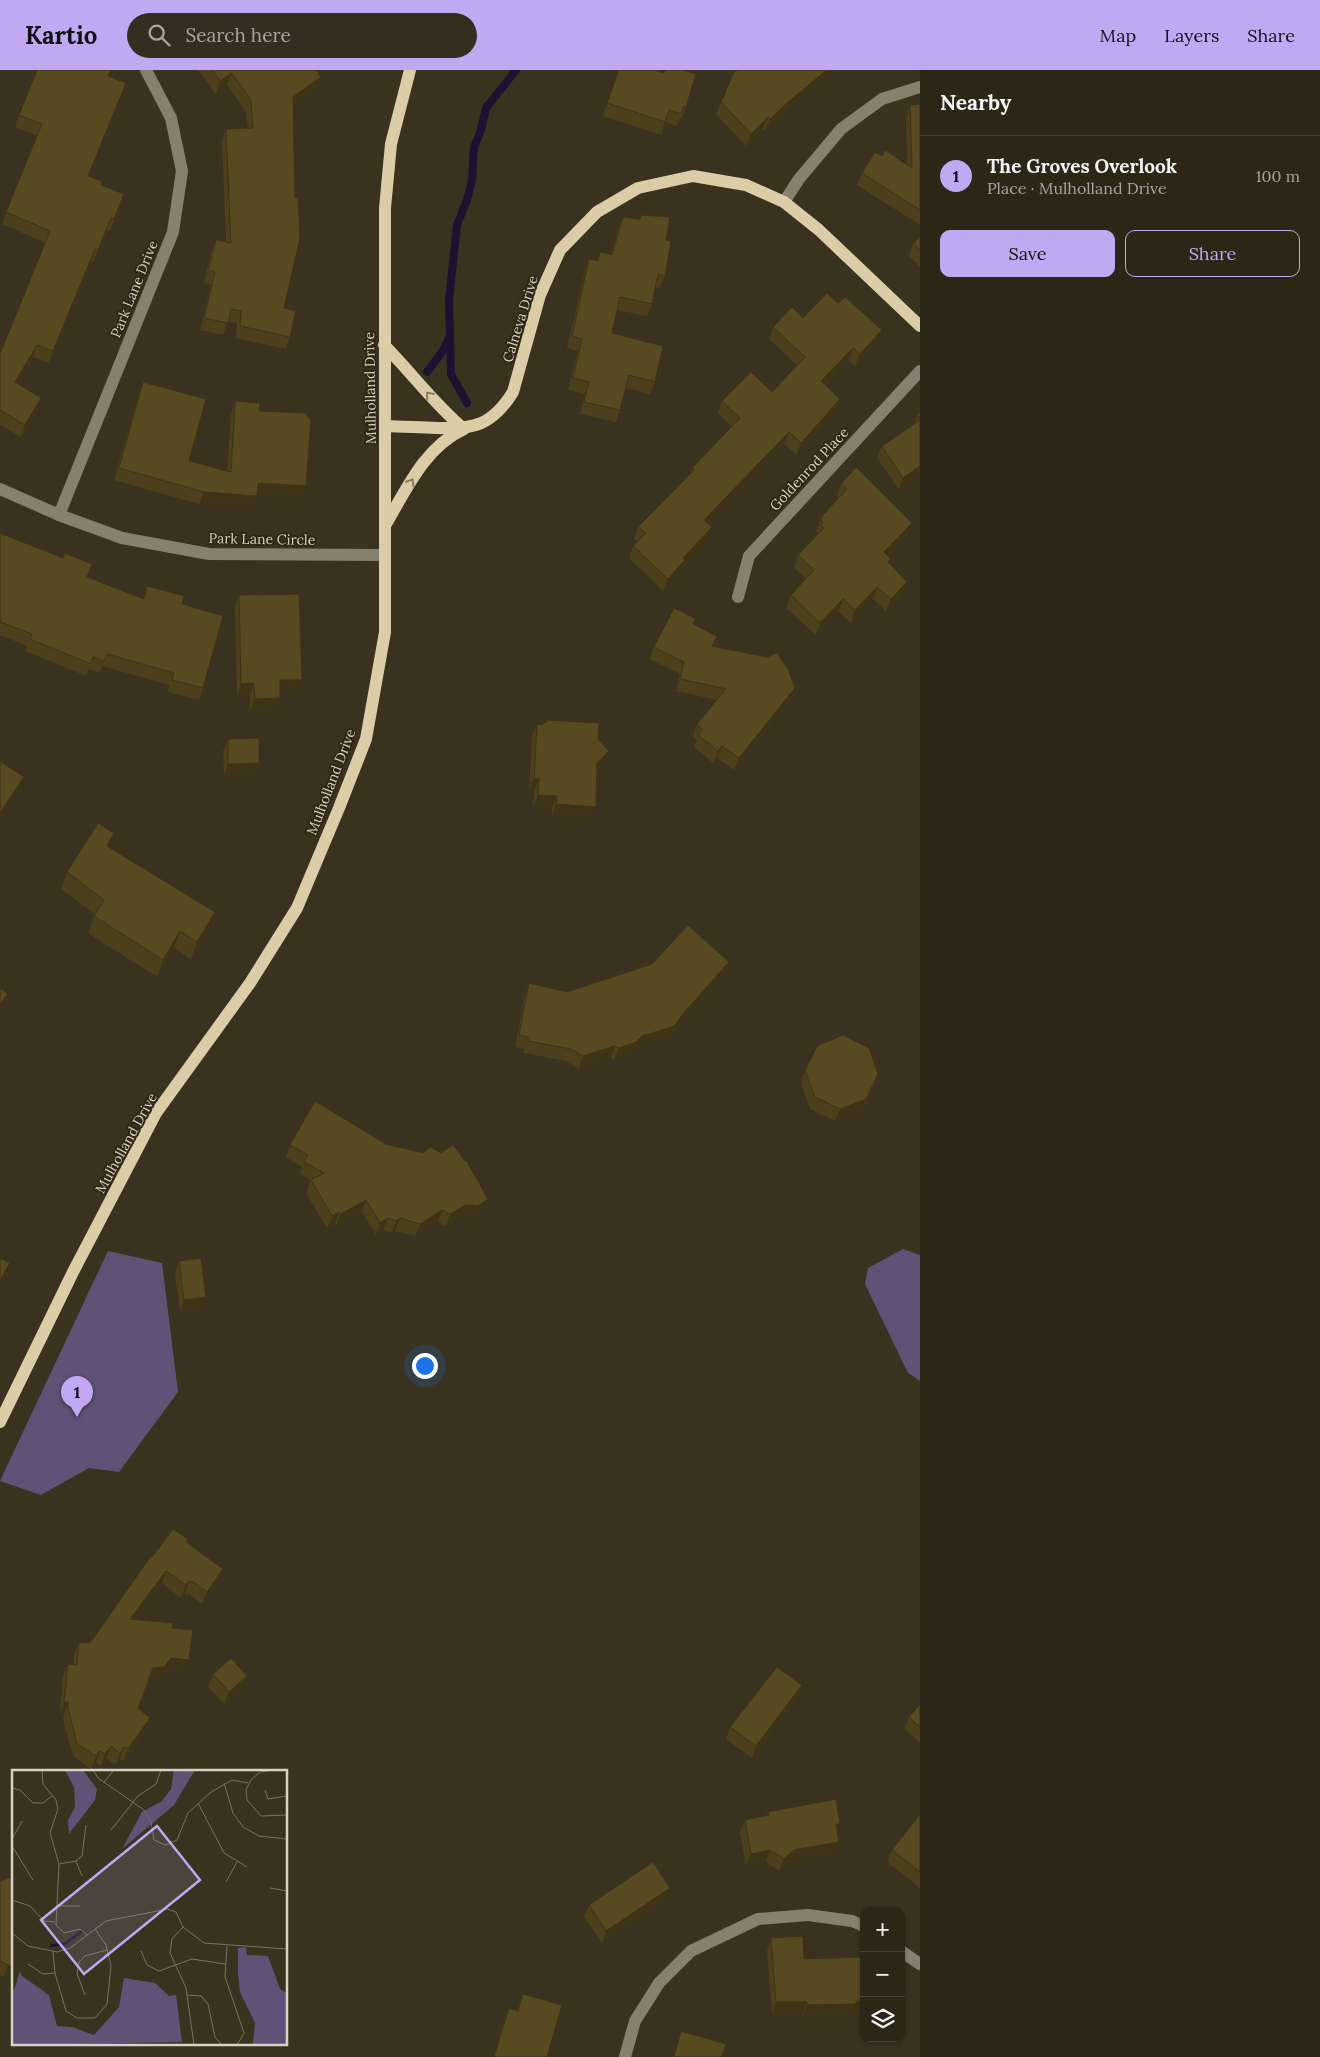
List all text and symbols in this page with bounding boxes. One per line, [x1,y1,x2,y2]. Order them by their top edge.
search box [127,13,477,58]
text: Kartio [25,20,97,51]
icon: search [145,21,173,49]
text: Search here [185,23,291,47]
text: Map [1100,24,1136,47]
text: Layers [1164,24,1219,47]
text: Share [1247,24,1295,47]
text: Nearby [940,89,1011,116]
text: The Groves Overlook [987,154,1177,178]
text: 1 [953,166,959,186]
text: 100 m [1256,166,1300,186]
text: Place · Mulholland Drive [987,178,1167,198]
button: Save [940,230,1115,277]
button: Share [1125,230,1300,277]
street label: Park Lane Drive [106,237,162,340]
street label: Calneva Drive [498,273,542,365]
street label: Mulholland Drive [360,331,380,444]
one-way arrow [426,391,435,400]
street label: Goldenrod Place [766,423,853,515]
one-way arrow [404,479,414,488]
street label: Park Lane Circle [208,529,316,549]
street label: Mulholland Drive [303,726,360,838]
street label: Mulholland Drive [91,1089,161,1196]
your location [412,1353,438,1379]
pin: 1 [61,1376,93,1417]
inset map [12,1770,288,2044]
map controls [860,1907,905,2042]
button: + [860,1907,905,1952]
button: − [860,1952,905,1997]
button: layers [860,1997,905,2042]

